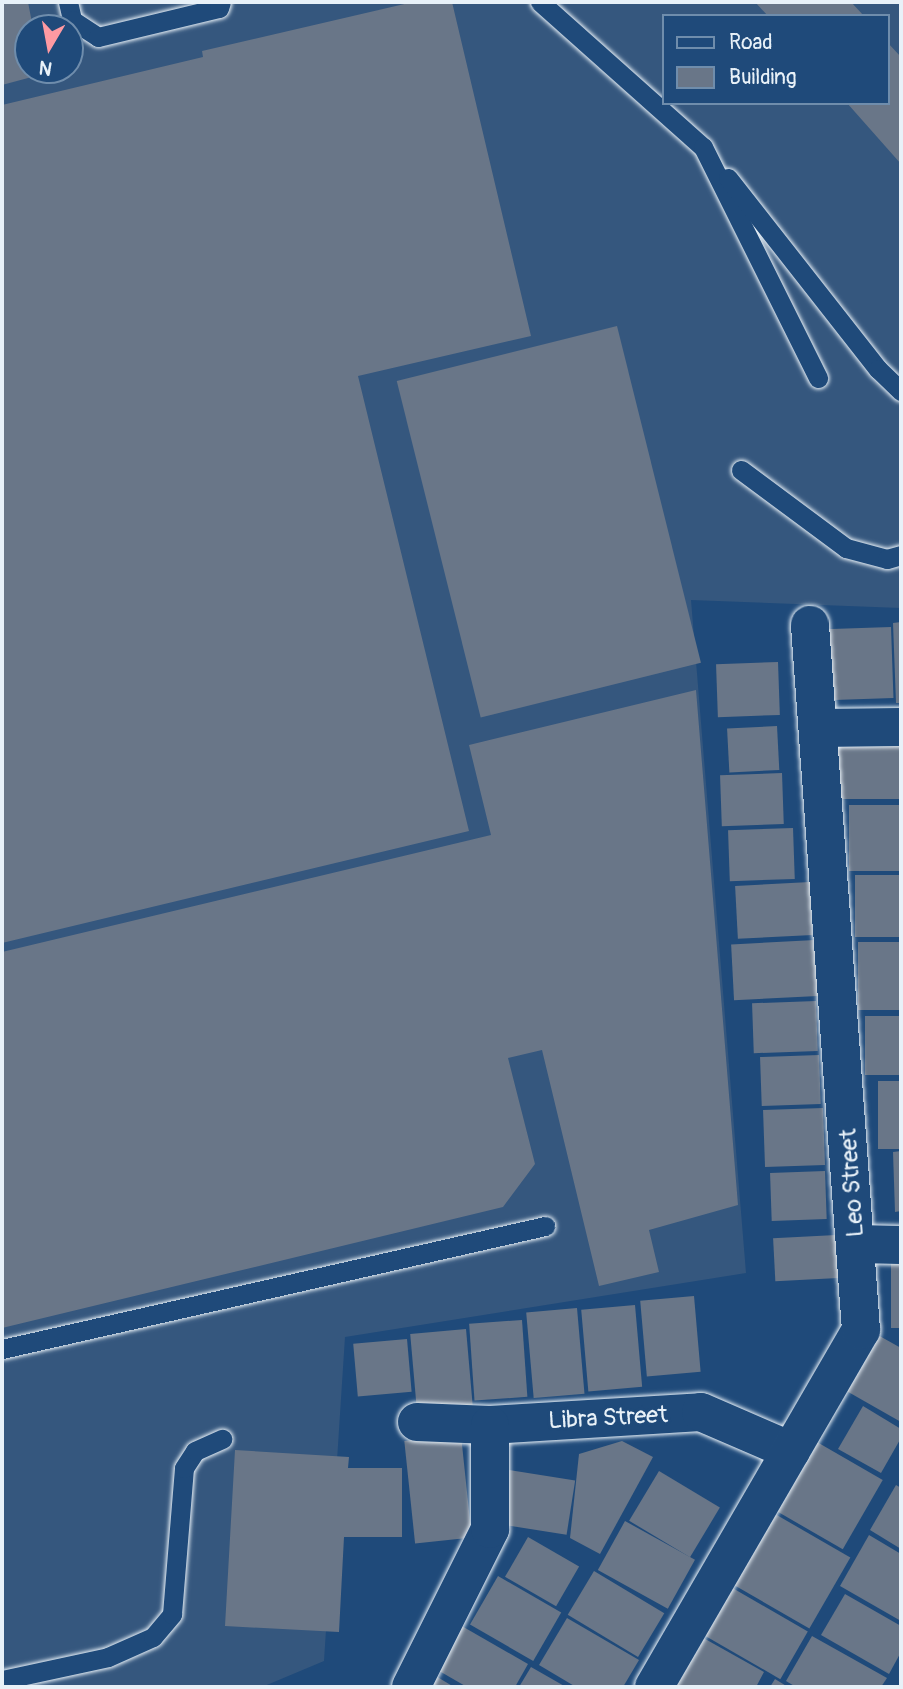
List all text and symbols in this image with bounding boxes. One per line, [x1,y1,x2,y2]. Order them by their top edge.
north arrow [14,14,84,84]
legend [662,14,889,105]
text: Road [729,29,773,56]
text: N [37,55,54,81]
text: Building [729,64,796,91]
street label: Leo Street [834,1128,870,1238]
street label: Libra Street [548,1400,668,1436]

